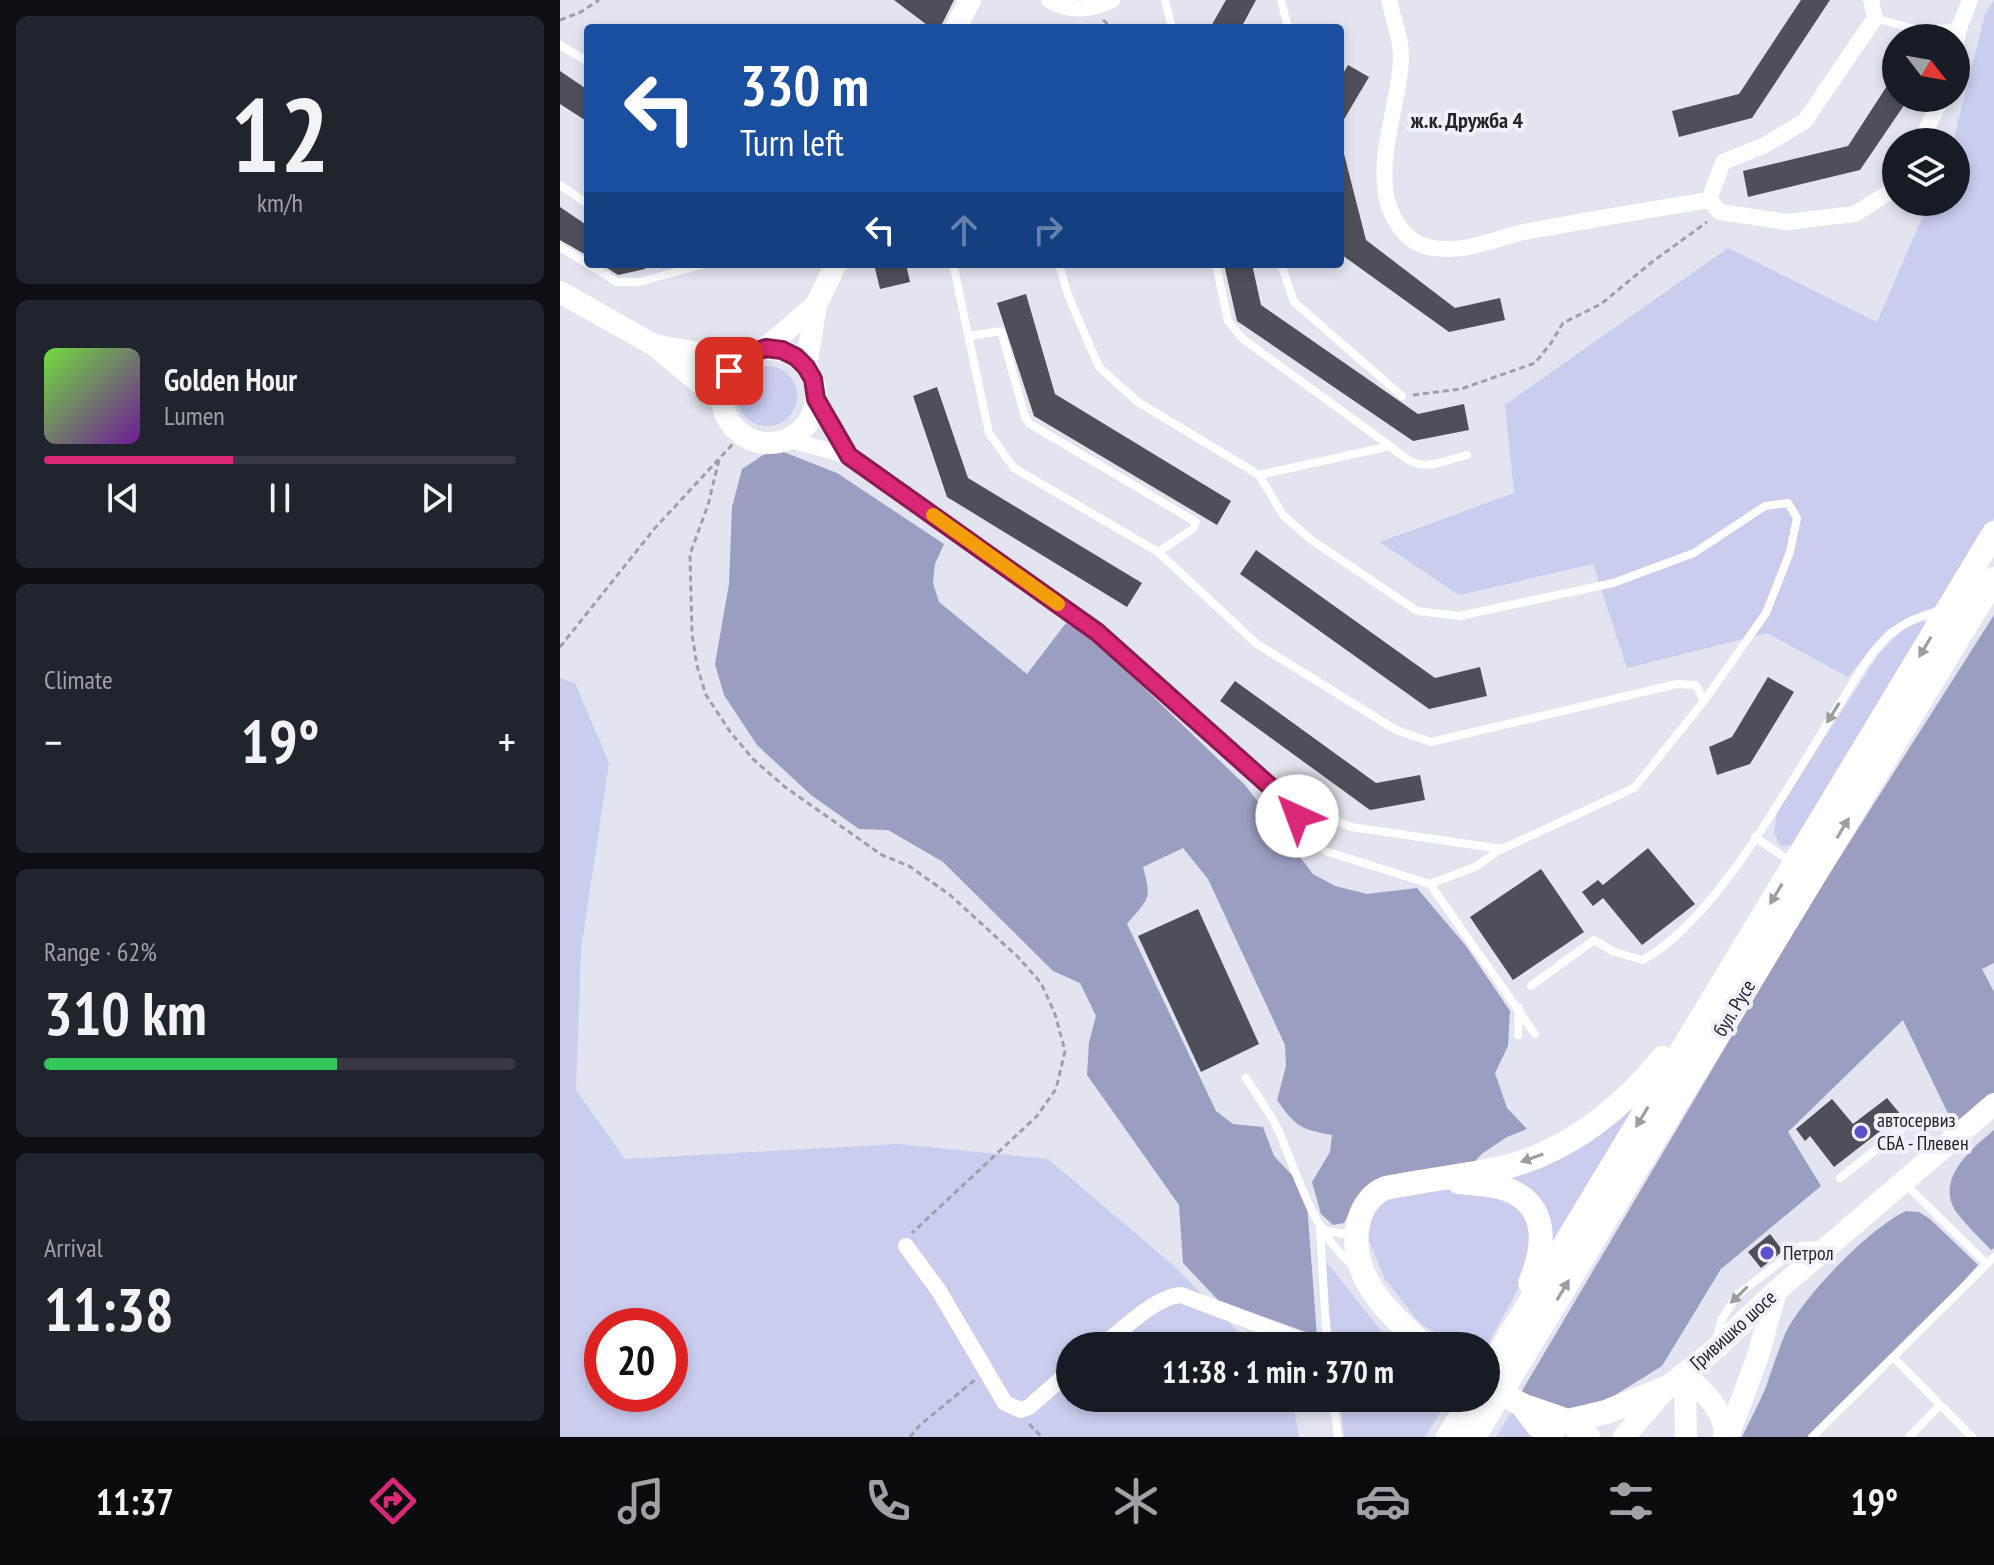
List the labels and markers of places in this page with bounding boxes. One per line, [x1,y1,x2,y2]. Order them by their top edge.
pin [695,337,763,405]
place label: автосервиз СБА - Плевен [1877,1107,1969,1156]
marker: автосервиз СБА - Плевен [1852,1123,1870,1141]
place label: Петрол [1783,1240,1834,1266]
marker: Петрол [1758,1244,1776,1262]

